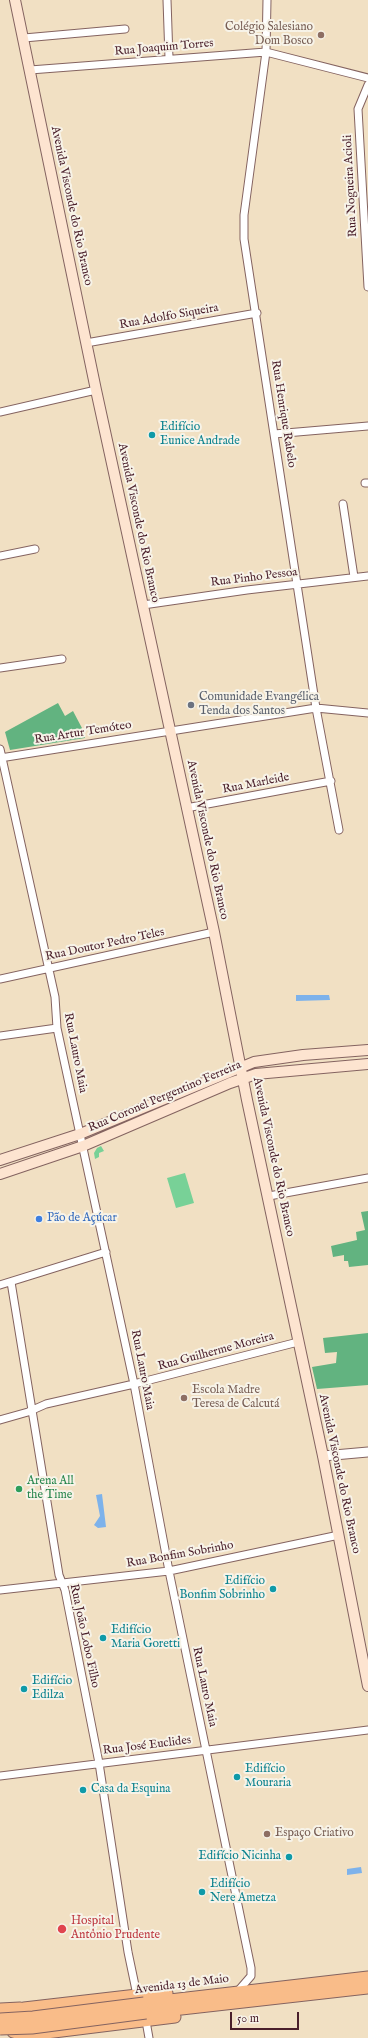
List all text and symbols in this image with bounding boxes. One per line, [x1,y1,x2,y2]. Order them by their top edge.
place label: Colégio Salesiano Dom Bosco [225,21,313,49]
marker: Colégio Salesiano Dom Bosco [316,30,326,40]
street label: Rua Joaquim Torres [114,37,214,59]
street label: Avenida Visconde do Rio Branco [47,125,95,287]
street label: Rua Nogueira Acioli [341,134,361,238]
street label: Rua Adolfo Siqueira [118,301,220,333]
street label: Rua Henrique Rabelo [267,359,299,469]
place label: Edifício Eunice Andrade [160,421,240,449]
marker: Edifício Eunice Andrade [147,430,157,440]
street label: Avenida Visconde do Rio Branco [114,442,162,604]
street label: Rua Pinho Pessoa [210,566,298,590]
place label: Comunidade Evangélica Tenda dos Santos [199,691,319,719]
marker: Comunidade Evangélica Tenda dos Santos [186,700,196,710]
street label: Rua Artur Temóteo [33,718,133,748]
street label: Avenida Visconde do Rio Branco [183,759,231,921]
street label: Rua Marleide [221,770,291,798]
street label: Rua Doutor Pedro Teles [44,925,166,965]
street label: Rua Lauro Maia [60,1012,90,1094]
street label: Rua Coronel Pergentino Ferreira [86,1058,244,1136]
street label: Avenida Visconde do Rio Branco [249,1076,297,1238]
place label: Pão de Açúcar [47,1212,117,1226]
marker: Pão de Açúcar [34,1214,44,1224]
street label: Rua Lauro Maia [127,1329,157,1411]
street label: Rua Guilherme Moreira [157,1330,275,1374]
place label: Escola Madre Teresa de Calcutá [192,1384,279,1412]
marker: Escola Madre Teresa de Calcutá [179,1393,189,1403]
street label: Avenida Visconde do Rio Branco [315,1393,363,1555]
place label: Arena All the Time [27,1475,74,1503]
marker: Arena All the Time [14,1484,24,1494]
street label: Rua Bonfim Sobrinho [125,1538,235,1572]
place label: Edifício Bonfim Sobrinho [180,1575,265,1603]
street label: Rua João Lobo Filho [66,1583,102,1689]
marker: Edifício Bonfim Sobrinho [268,1584,278,1594]
place label: Edifício Maria Goretti [111,1624,180,1652]
marker: Edifício Maria Goretti [98,1633,108,1643]
street label: Rua Lauro Maia [188,1646,220,1728]
place label: Edifício Edilza [32,1675,72,1703]
marker: Edifício Edilza [19,1684,29,1694]
street label: Rua José Euclides [102,1733,192,1759]
place label: Edifício Mouraria [245,1763,291,1791]
marker: Edifício Mouraria [232,1772,242,1782]
place label: Casa da Esquina [91,1783,170,1797]
marker: Casa da Esquina [78,1785,88,1795]
place label: Espaço Criativo [275,1827,354,1841]
marker: Espaço Criativo [262,1829,272,1839]
place label: Edifício Nicinha [198,1850,281,1864]
marker: Edifício Nicinha [284,1852,294,1862]
place label: Edifício Nere Ametza [210,1878,276,1906]
marker: Edifício Nere Ametza [197,1887,207,1897]
place label: Hospital Antônio Prudente [71,1915,160,1943]
marker: Hospital Antônio Prudente [56,1923,68,1935]
street label: Avenida 13 de Maio [134,1972,230,1998]
scale bar [232,2004,301,2030]
text: 50 m [237,2011,259,2026]

